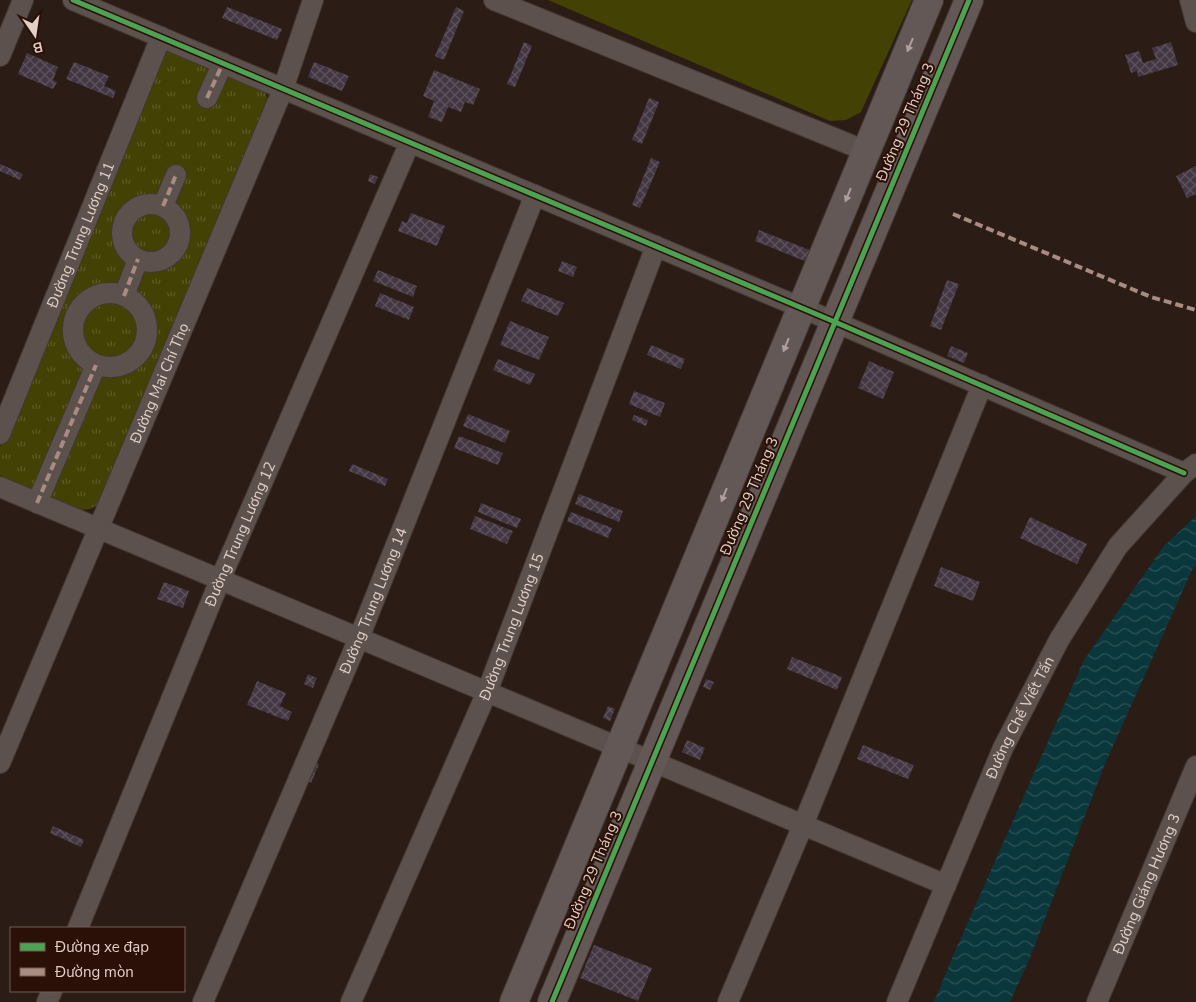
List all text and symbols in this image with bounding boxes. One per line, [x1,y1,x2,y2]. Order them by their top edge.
north arrow [10,10,60,60]
text: B [31,37,45,58]
one-way arrow [906,38,914,52]
street label: Đường 29 Tháng 3 [871,60,939,185]
street label: Đường Trung Lương 11 [42,159,119,312]
one-way arrow [843,188,851,202]
street label: Đường Mai Chí Thọ [125,320,194,447]
one-way arrow [781,338,789,352]
street label: Đường 29 Tháng 3 [715,434,783,559]
street label: Đường Trung Lương 12 [200,458,280,610]
one-way arrow [719,488,727,502]
street label: Đường Trung Lương 14 [334,525,412,678]
street label: Đường Trung Lương 15 [474,551,549,705]
street label: Đường Chế Viết Tấn [981,653,1059,783]
street label: Đường 29 Tháng 3 [559,808,627,933]
street label: Đường Giáng Hương 3 [1108,810,1185,958]
legend [10,927,185,992]
text: Đường xe đạp [54,937,149,957]
text: Đường mòn [54,962,134,982]

